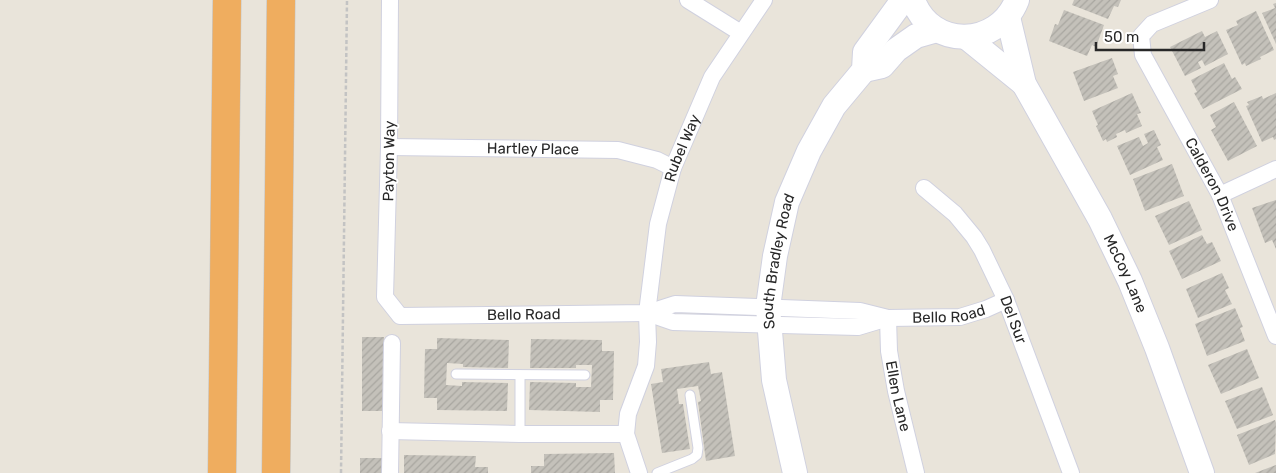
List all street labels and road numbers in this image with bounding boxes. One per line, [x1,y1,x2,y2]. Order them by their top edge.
street label: Rubel Way [661,112,704,184]
street label: Payton Way [379,120,399,202]
street label: Calderon Drive [1181,134,1242,234]
street label: Hartley Place [487,139,579,158]
street label: South Bradley Road [758,191,799,330]
street label: McCoy Lane [1100,231,1151,315]
street label: Del Sur [996,293,1031,347]
street label: Bello Road [912,301,987,327]
street label: Bello Road [487,305,561,324]
street label: Ellen Lane [882,359,915,433]

